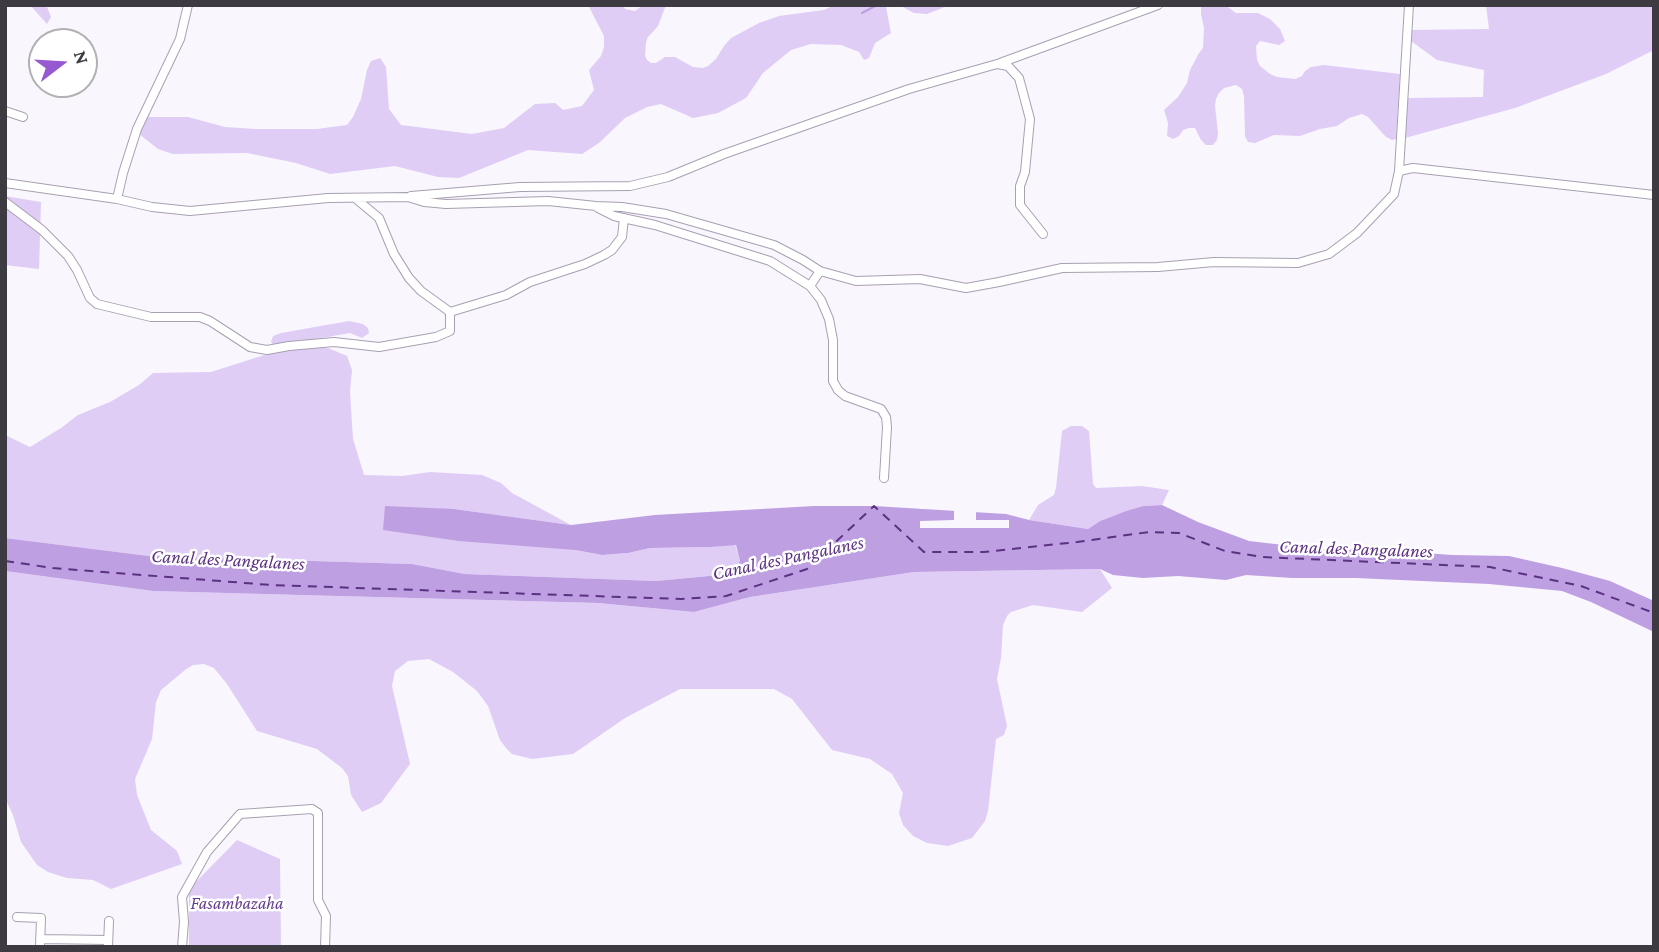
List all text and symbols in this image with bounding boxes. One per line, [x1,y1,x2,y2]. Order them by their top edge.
north arrow [28,28,98,98]
text: N [70,48,94,67]
water label: Canal des Pangalanes [710,531,866,585]
water label: Canal des Pangalanes [1279,535,1433,563]
water label: Canal des Pangalanes [151,545,305,575]
park label: Fasambazaha [190,892,284,914]

